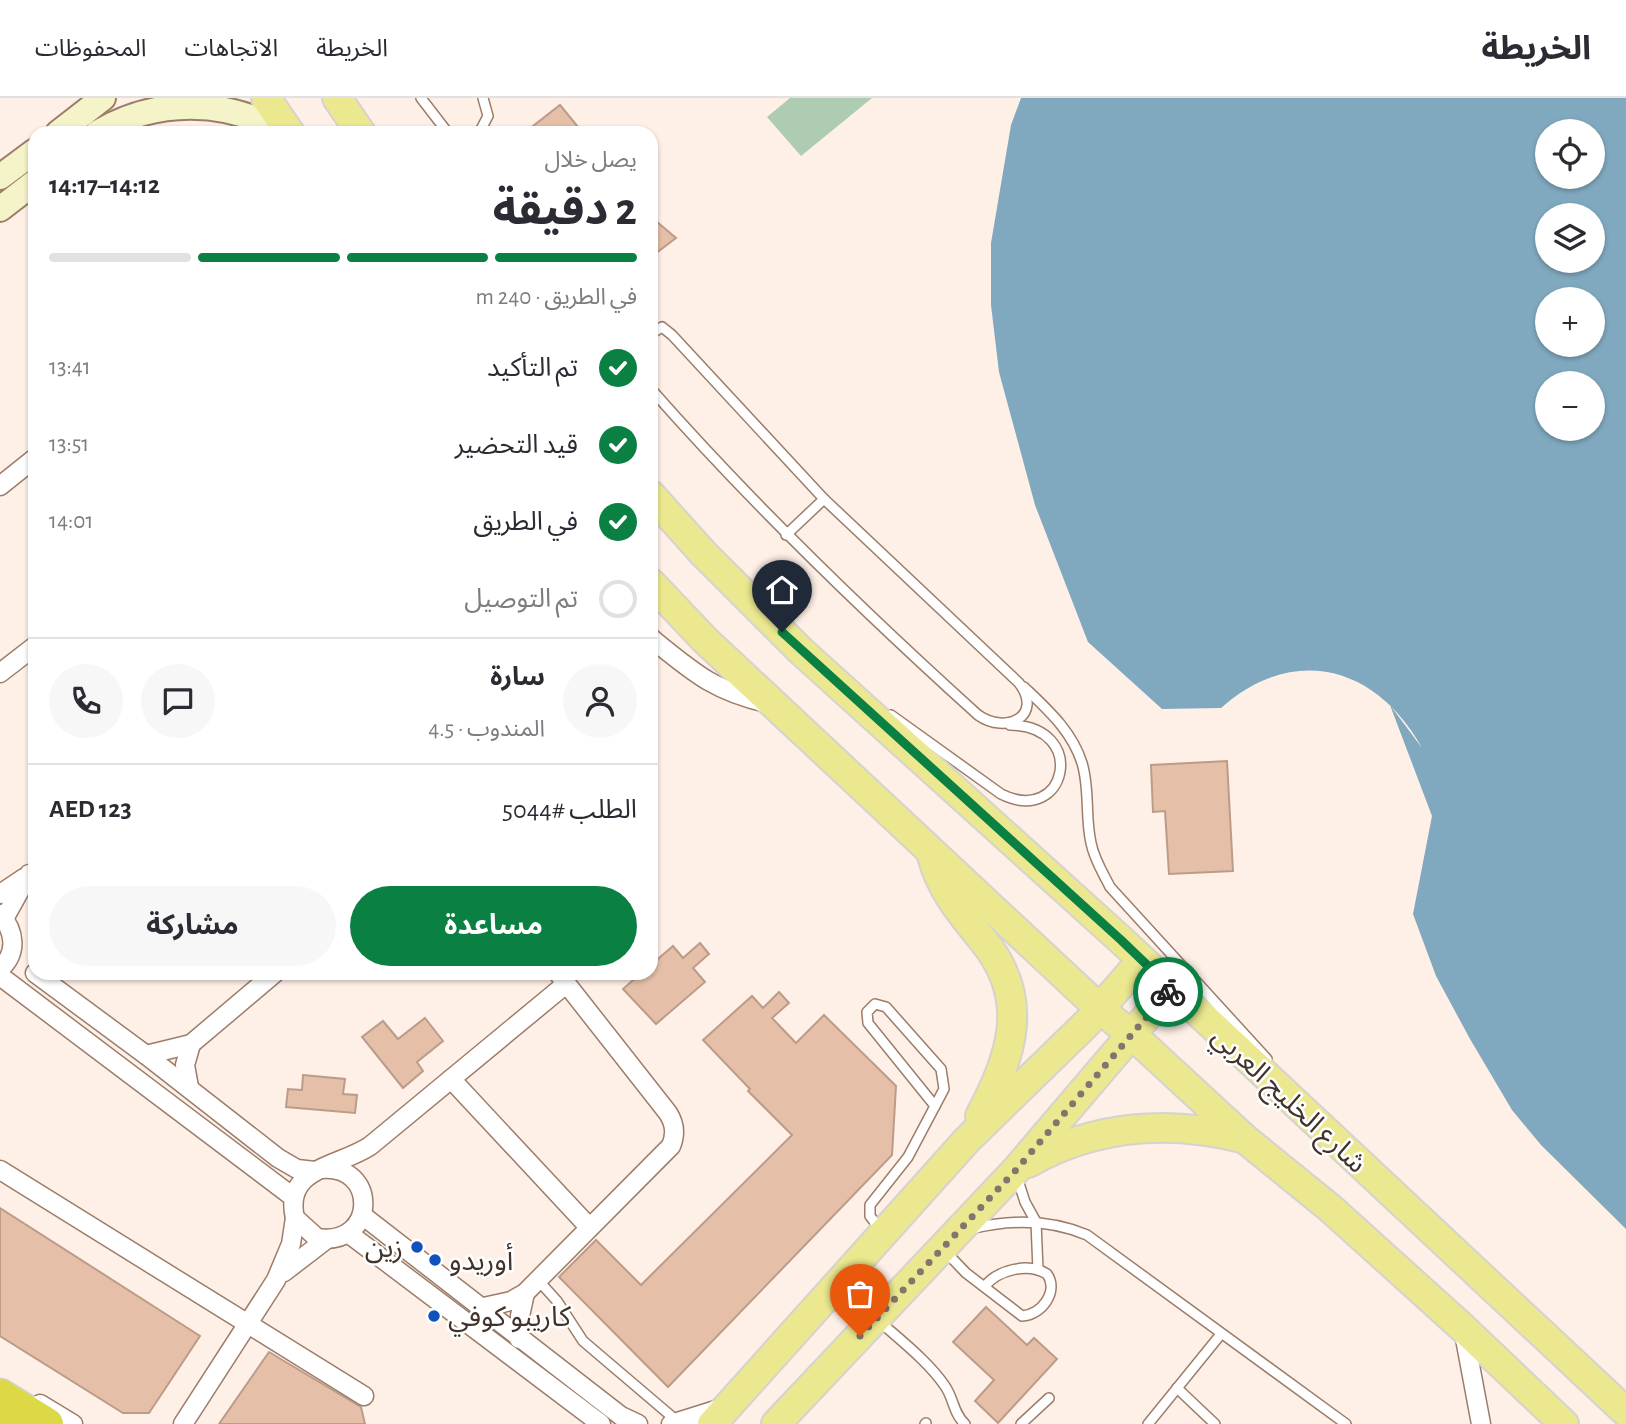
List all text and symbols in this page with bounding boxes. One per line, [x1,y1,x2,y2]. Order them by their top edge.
text: الخريطة [1481,33,1591,66]
text: المحفوظات [35,37,146,61]
text: الاتجاهات [184,37,278,61]
text: الخريطة [316,37,388,61]
map controls [1535,119,1605,441]
button: locate [1535,119,1605,189]
text: يصل خلال [544,149,637,172]
text: 14:12–14:17 [49,172,160,198]
text: 2 دقيقة [493,187,637,233]
button: layers [1535,203,1605,273]
text: في الطريق · 240 m [476,286,637,309]
button: + [1535,287,1605,357]
icon: check [599,349,637,387]
text: تم التأكيد [487,355,578,381]
text: 13:41 [49,356,91,379]
button: − [1535,371,1605,441]
icon: check [599,426,637,464]
text: قيد التحضير [455,432,578,458]
text: 13:51 [49,433,89,456]
icon: check [599,503,637,541]
text: في الطريق [473,509,578,535]
text: 14:01 [49,510,93,533]
pin [752,560,812,632]
icon: home [763,571,801,609]
text: تم التوصيل [464,586,578,612]
button: phone [49,664,123,738]
button: chat [141,664,215,738]
text: سارة [490,664,545,690]
button: person [563,664,637,738]
text: المندوب · 4.5 [428,718,545,741]
text: AED 123 [49,796,132,822]
text: الطلب #5044 [502,797,637,823]
button: مشاركة [49,886,336,966]
button: مساعدة [350,886,637,966]
courier [1133,957,1203,1027]
icon: bike [1149,973,1187,1011]
street label: شارع الخليج العربي [1202,1022,1371,1183]
place label: زين [365,1235,403,1264]
marker: زين [409,1239,425,1255]
place label: أوريدو [449,1242,513,1277]
marker: أوريدو [427,1252,443,1268]
pin [830,1264,890,1336]
icon: bag [841,1275,879,1313]
place label: كاريبو كوفي [448,1304,571,1337]
marker: كاريبو كوفي [426,1308,442,1324]

